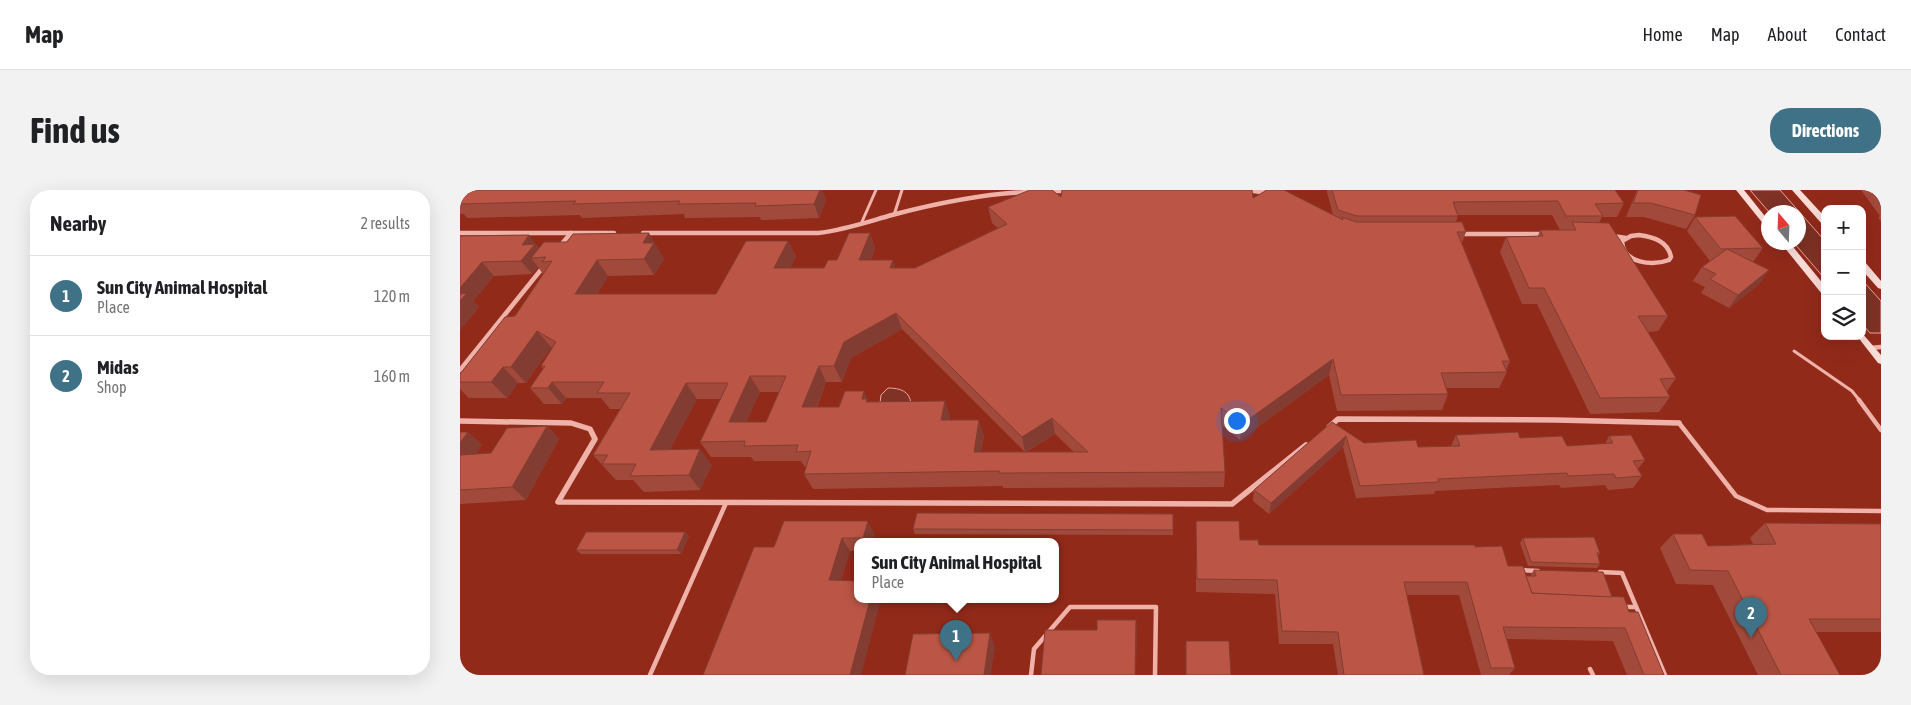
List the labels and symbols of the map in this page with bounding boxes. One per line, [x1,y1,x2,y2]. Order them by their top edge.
north arrow [1761,205,1806,250]
your location [1224,408,1250,434]
pin: 2 [1735,597,1767,638]
pin: 1 [940,620,972,661]

